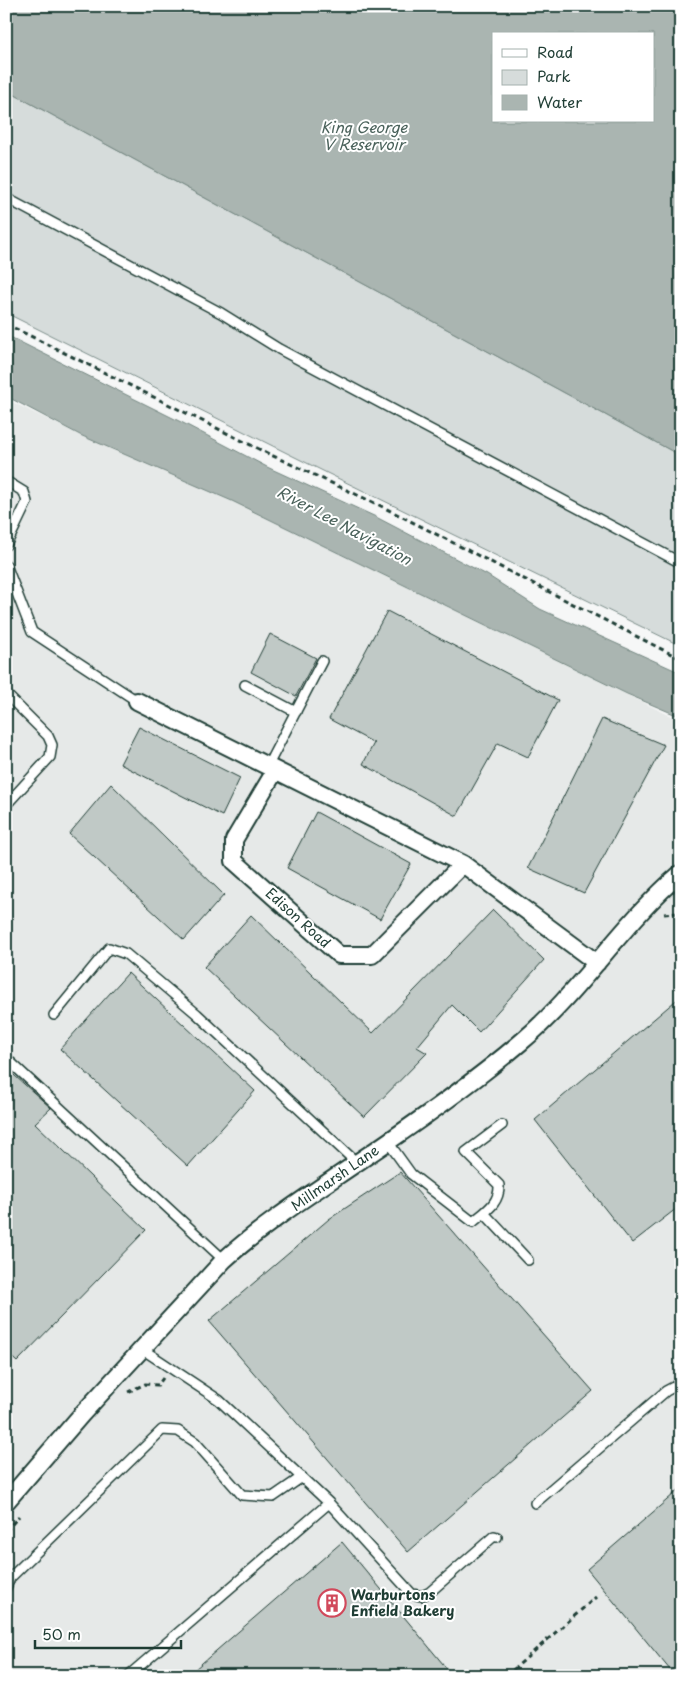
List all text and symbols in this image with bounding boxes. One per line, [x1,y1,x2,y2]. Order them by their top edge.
legend [492,32,654,122]
text: Road [537,40,573,63]
text: Park [537,64,571,87]
text: Water [537,90,582,113]
water label: King George V Reservoir [321,115,408,155]
water label: River Lee Navigation [274,480,417,570]
street label: Edison Road [261,883,336,953]
street label: Millmarsh Lane [286,1139,383,1216]
place label: Warburtons Enfield Bakery [351,1584,455,1621]
building icon: Warburtons Enfield Bakery [317,1588,347,1618]
scale bar [35,1617,181,1649]
text: 50 m [42,1622,81,1645]

